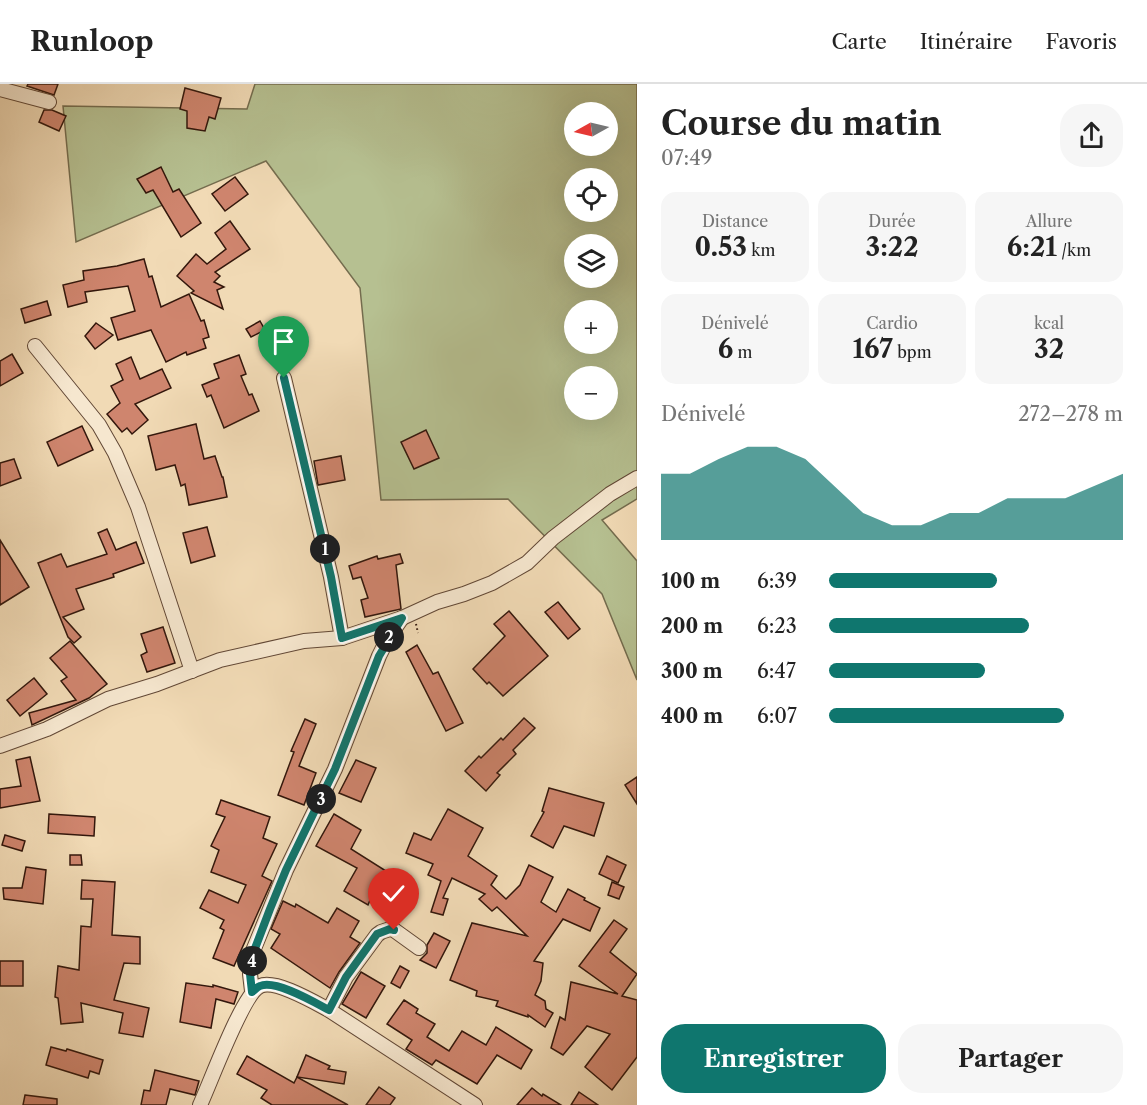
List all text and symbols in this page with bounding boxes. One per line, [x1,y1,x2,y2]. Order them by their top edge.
text: Runloop [30,24,154,58]
text: Carte [831,29,887,54]
text: Itinéraire [920,29,1013,54]
text: Favoris [1046,29,1117,54]
north arrow [564,102,618,156]
map controls [564,102,618,420]
text: Course du matin [661,103,942,144]
button: share [1060,104,1123,167]
text: 07:49 [661,146,712,170]
button: locate [564,168,618,222]
text: Distance [702,211,768,231]
text: Durée [868,211,916,231]
text: Allure [1026,211,1072,231]
text: 0.53 [695,231,747,263]
text: 3:22 [865,231,919,263]
text: 6:21 [1007,231,1057,263]
button: layers [564,234,618,288]
text: km [747,240,775,260]
text: /km [1057,240,1091,260]
button: + [564,300,618,354]
text: Dénivelé [701,313,769,333]
text: Cardio [866,313,918,333]
text: kcal [1034,313,1064,333]
pin [258,316,309,378]
icon: arrive [267,325,300,358]
text: 6 [718,333,733,365]
text: 167 [852,333,893,365]
text: 32 [1034,333,1064,365]
text: m [733,342,752,362]
text: bpm [893,342,932,362]
button: − [564,366,618,420]
text: Dénivelé [661,402,745,426]
text: 272–278 m [1018,402,1123,426]
pin: 1 [310,534,340,564]
text: 1 [321,539,329,559]
text: 100 m [661,569,720,593]
text: 6:39 [757,569,797,593]
text: 200 m [661,614,723,638]
text: 6:23 [757,614,797,638]
pin: 2 [374,622,404,652]
text: 2 [384,627,394,647]
text: 300 m [661,659,723,683]
text: 6:47 [757,659,796,683]
text: 400 m [661,704,723,728]
text: 6:07 [757,704,797,728]
pin: 3 [306,784,336,814]
text: 3 [316,789,326,809]
pin [368,868,419,930]
icon: check [377,877,410,910]
pin: 4 [237,946,267,976]
text: 4 [247,951,257,971]
button: Enregistrer [661,1024,886,1093]
button: Partager [898,1024,1123,1093]

